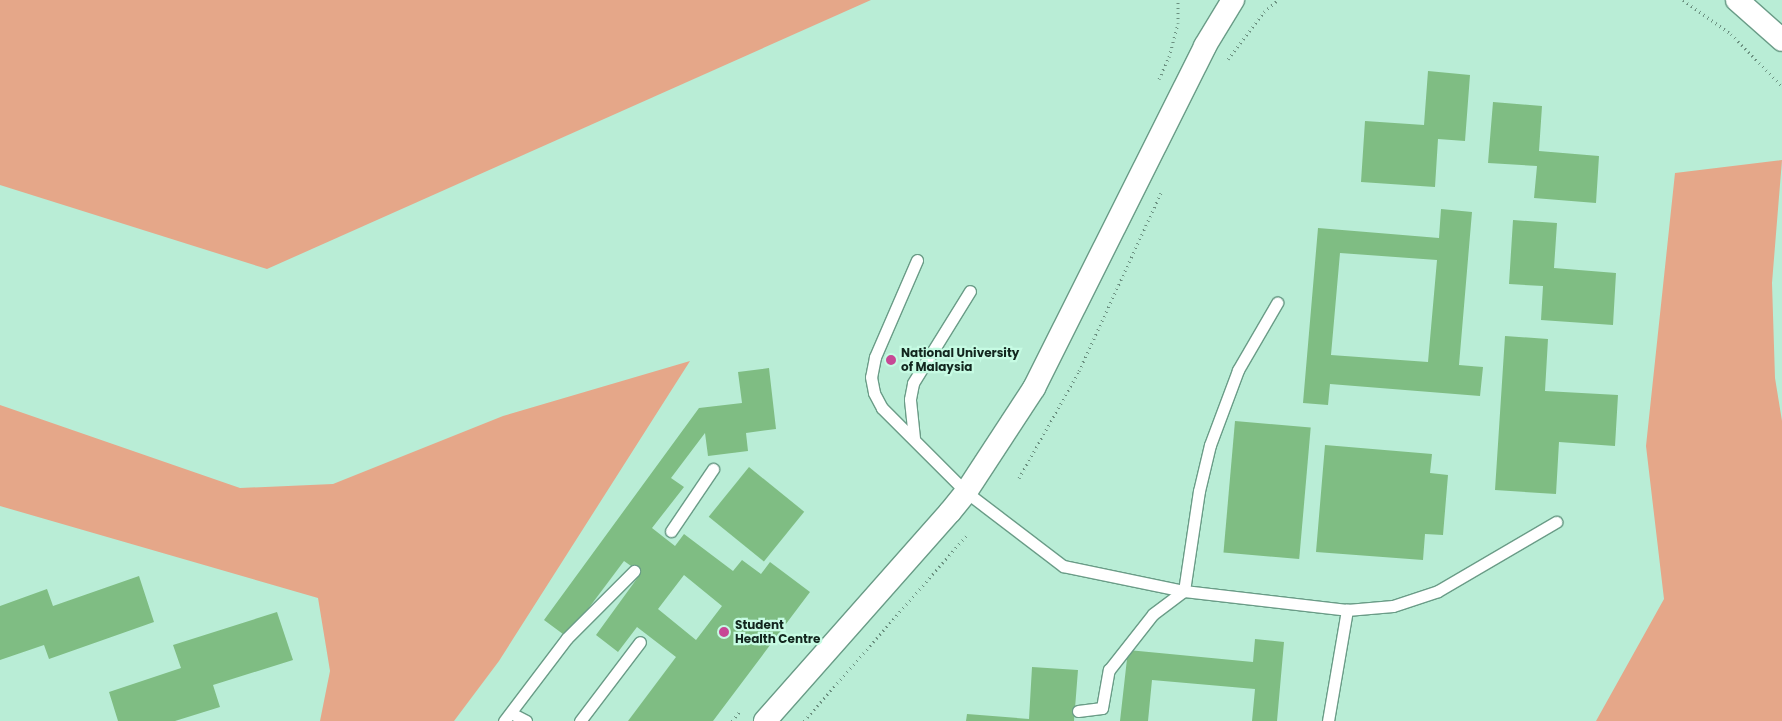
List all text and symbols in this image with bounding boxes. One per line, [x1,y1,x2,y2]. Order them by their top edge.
place label: National University of Malaysia [901,346,1019,374]
marker: National University of Malaysia [885,354,897,366]
place label: Student Health Centre [735,618,820,646]
marker: Student Health Centre [717,625,731,639]

